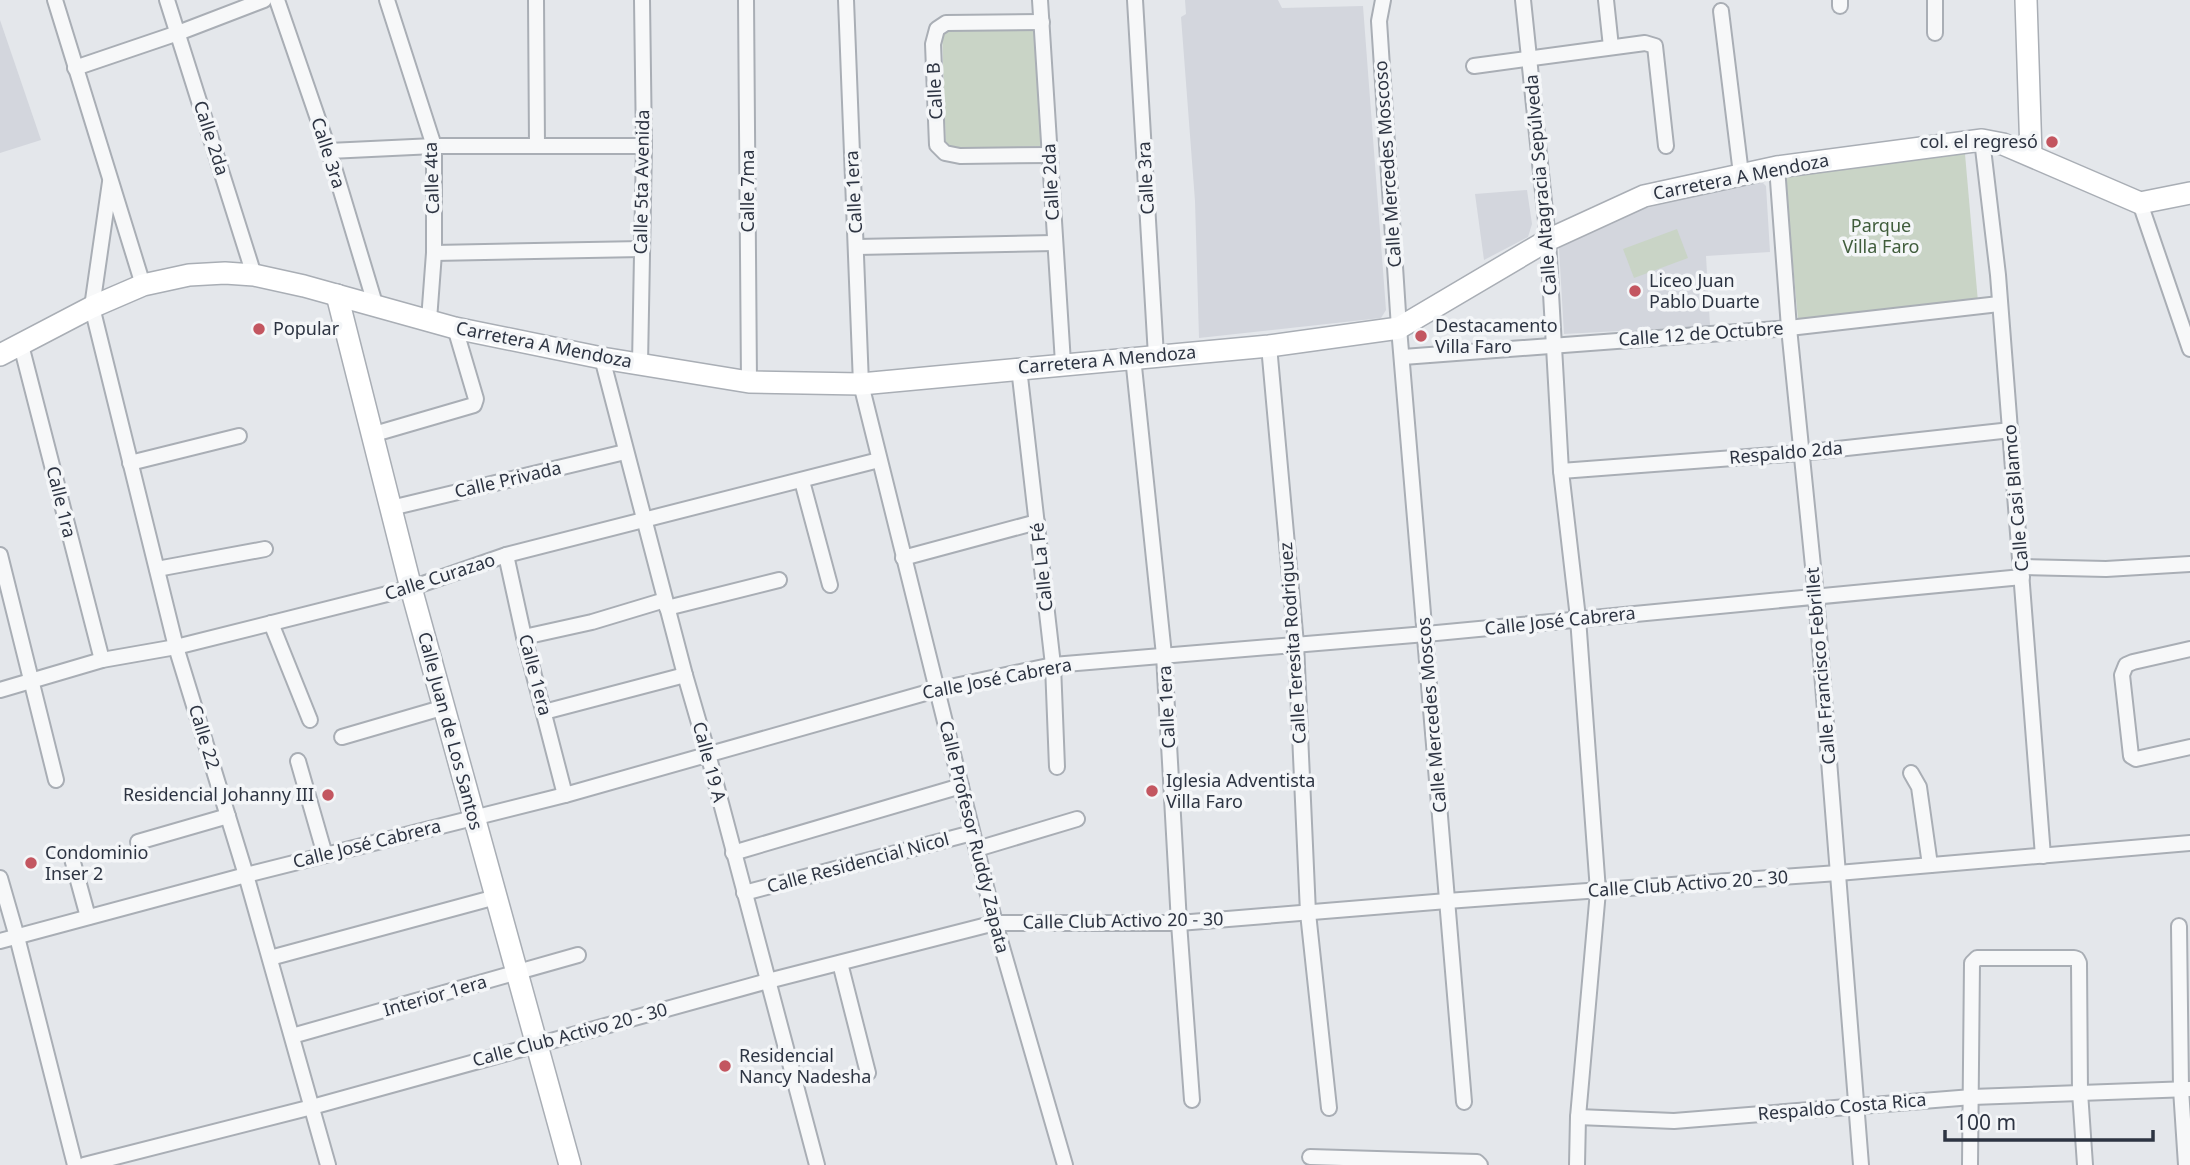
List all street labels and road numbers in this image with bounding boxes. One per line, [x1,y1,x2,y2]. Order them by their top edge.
street label: Calle Mercedes Moscoso [1368,60,1406,268]
street label: Calle B [921,62,947,120]
street label: Calle Altagracia Sepúlveda [1518,73,1562,297]
street label: Calle 2da [189,97,235,178]
street label: Calle 5ta Avenida [628,109,654,255]
street label: Calle 3ra [306,114,352,191]
street label: Calle 4ta [418,141,444,215]
street label: Calle 3ra [1131,141,1159,215]
street label: Calle 2da [1036,143,1064,221]
street label: Carretera A Mendoza [1651,147,1831,205]
street label: Calle 7ma [735,150,759,232]
street label: Calle 1era [839,150,867,234]
street label: Carretera A Mendoza [454,315,634,373]
street label: Calle 12 de Octubre [1618,315,1784,351]
street label: Carretera A Mendoza [1017,339,1197,379]
street label: Calle Casi Blamco [1997,423,2033,573]
street label: Respaldo 2da [1728,435,1844,469]
street label: Calle Privada [452,455,564,503]
street label: Calle 1ra [41,463,82,540]
street label: Calle La Fé [1024,521,1058,613]
street label: Calle Teresita Rodriguez [1273,541,1311,745]
street label: Calle Curazao [381,547,498,605]
street label: Calle Francisco Febrillet [1799,566,1841,766]
street label: Calle José Cabrera [1483,600,1637,640]
street label: Calle Mercedes Moscos [1410,616,1452,814]
street label: Calle Juan de Los Santos [413,629,489,832]
street label: Calle 1era [514,631,558,718]
street label: Calle José Cabrera [920,652,1074,704]
street label: Calle 1era [1152,665,1180,749]
street label: Calle 22 [184,702,226,772]
street label: Calle Profesor Ruddy Zapata [934,718,1016,956]
street label: Calle 19 A [688,719,732,805]
street label: Calle José Cabrera [290,813,443,873]
street label: Calle Residencial Nicol [764,826,952,898]
street label: Calle Club Activo 20 - 30 [1587,864,1789,902]
street label: Calle Club Activo 20 - 30 [1022,906,1224,934]
street label: Interior 1era [380,969,489,1021]
street label: Calle Club Activo 20 - 30 [470,996,670,1072]
street label: Respaldo Costa Rica [1757,1087,1927,1125]

